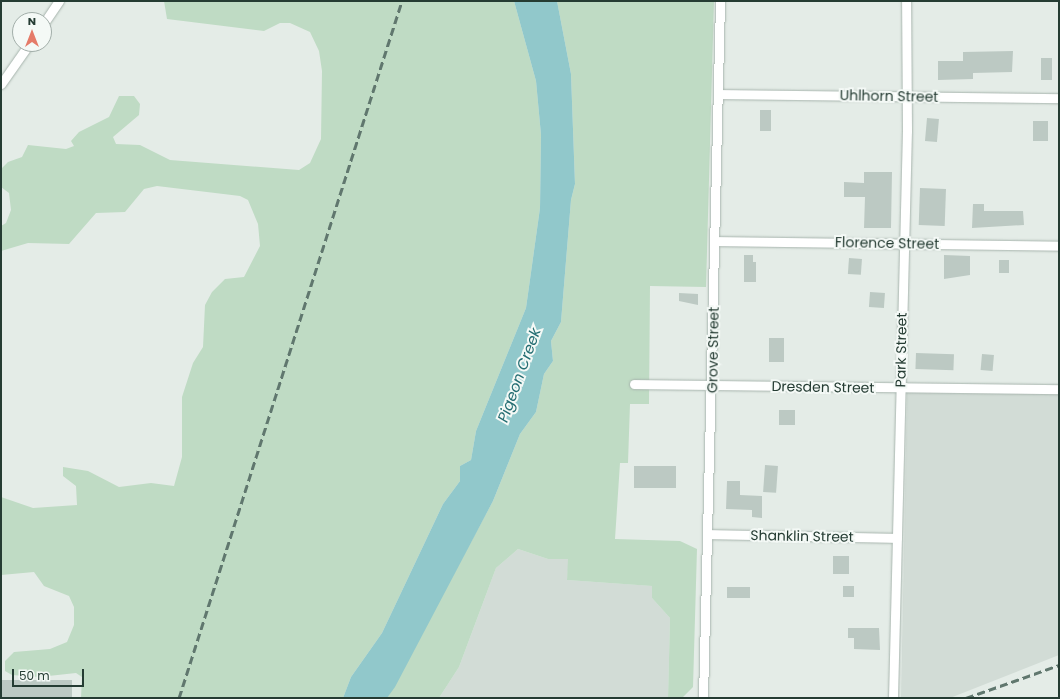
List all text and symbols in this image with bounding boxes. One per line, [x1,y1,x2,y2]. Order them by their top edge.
north arrow [12,12,52,52]
text: N [28,13,36,29]
street label: Uhlhorn Street [840,87,938,105]
street label: Florence Street [835,234,939,252]
street label: Grove Street [704,307,722,393]
street label: Park Street [892,312,910,388]
water label: Pigeon Creek [494,325,544,425]
street label: Dresden Street [771,378,875,396]
street label: Shanklin Street [750,527,854,545]
scale bar [14,661,86,687]
text: 50 m [19,667,50,684]

